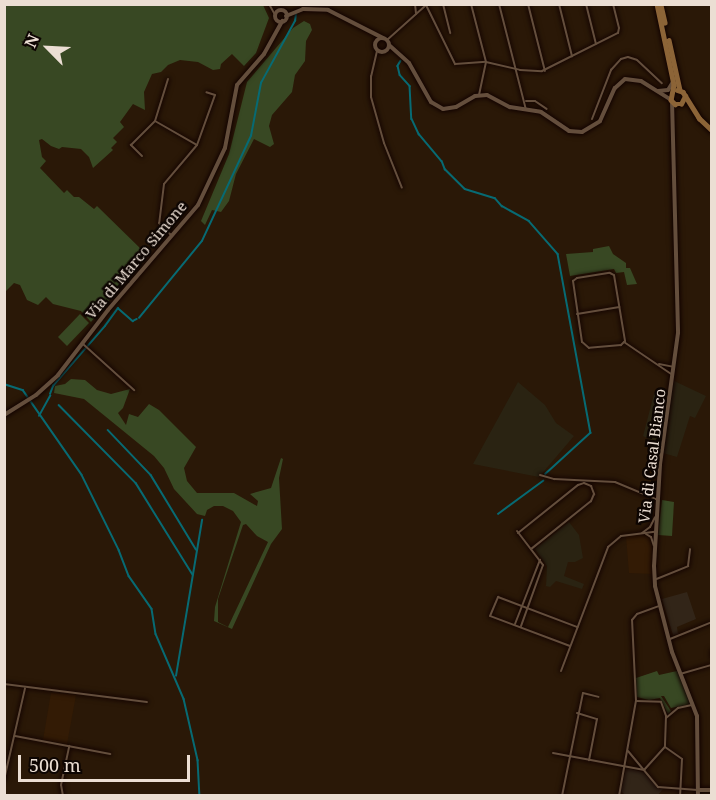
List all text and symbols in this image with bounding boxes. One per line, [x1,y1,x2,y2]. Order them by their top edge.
north arrow [18,18,78,78]
text: N [19,30,44,51]
street label: Via di Marco Simone [81,197,191,323]
street label: Via di Casal Bianco [635,388,669,524]
scale bar [21,743,194,781]
text: 500 m [29,753,81,777]

